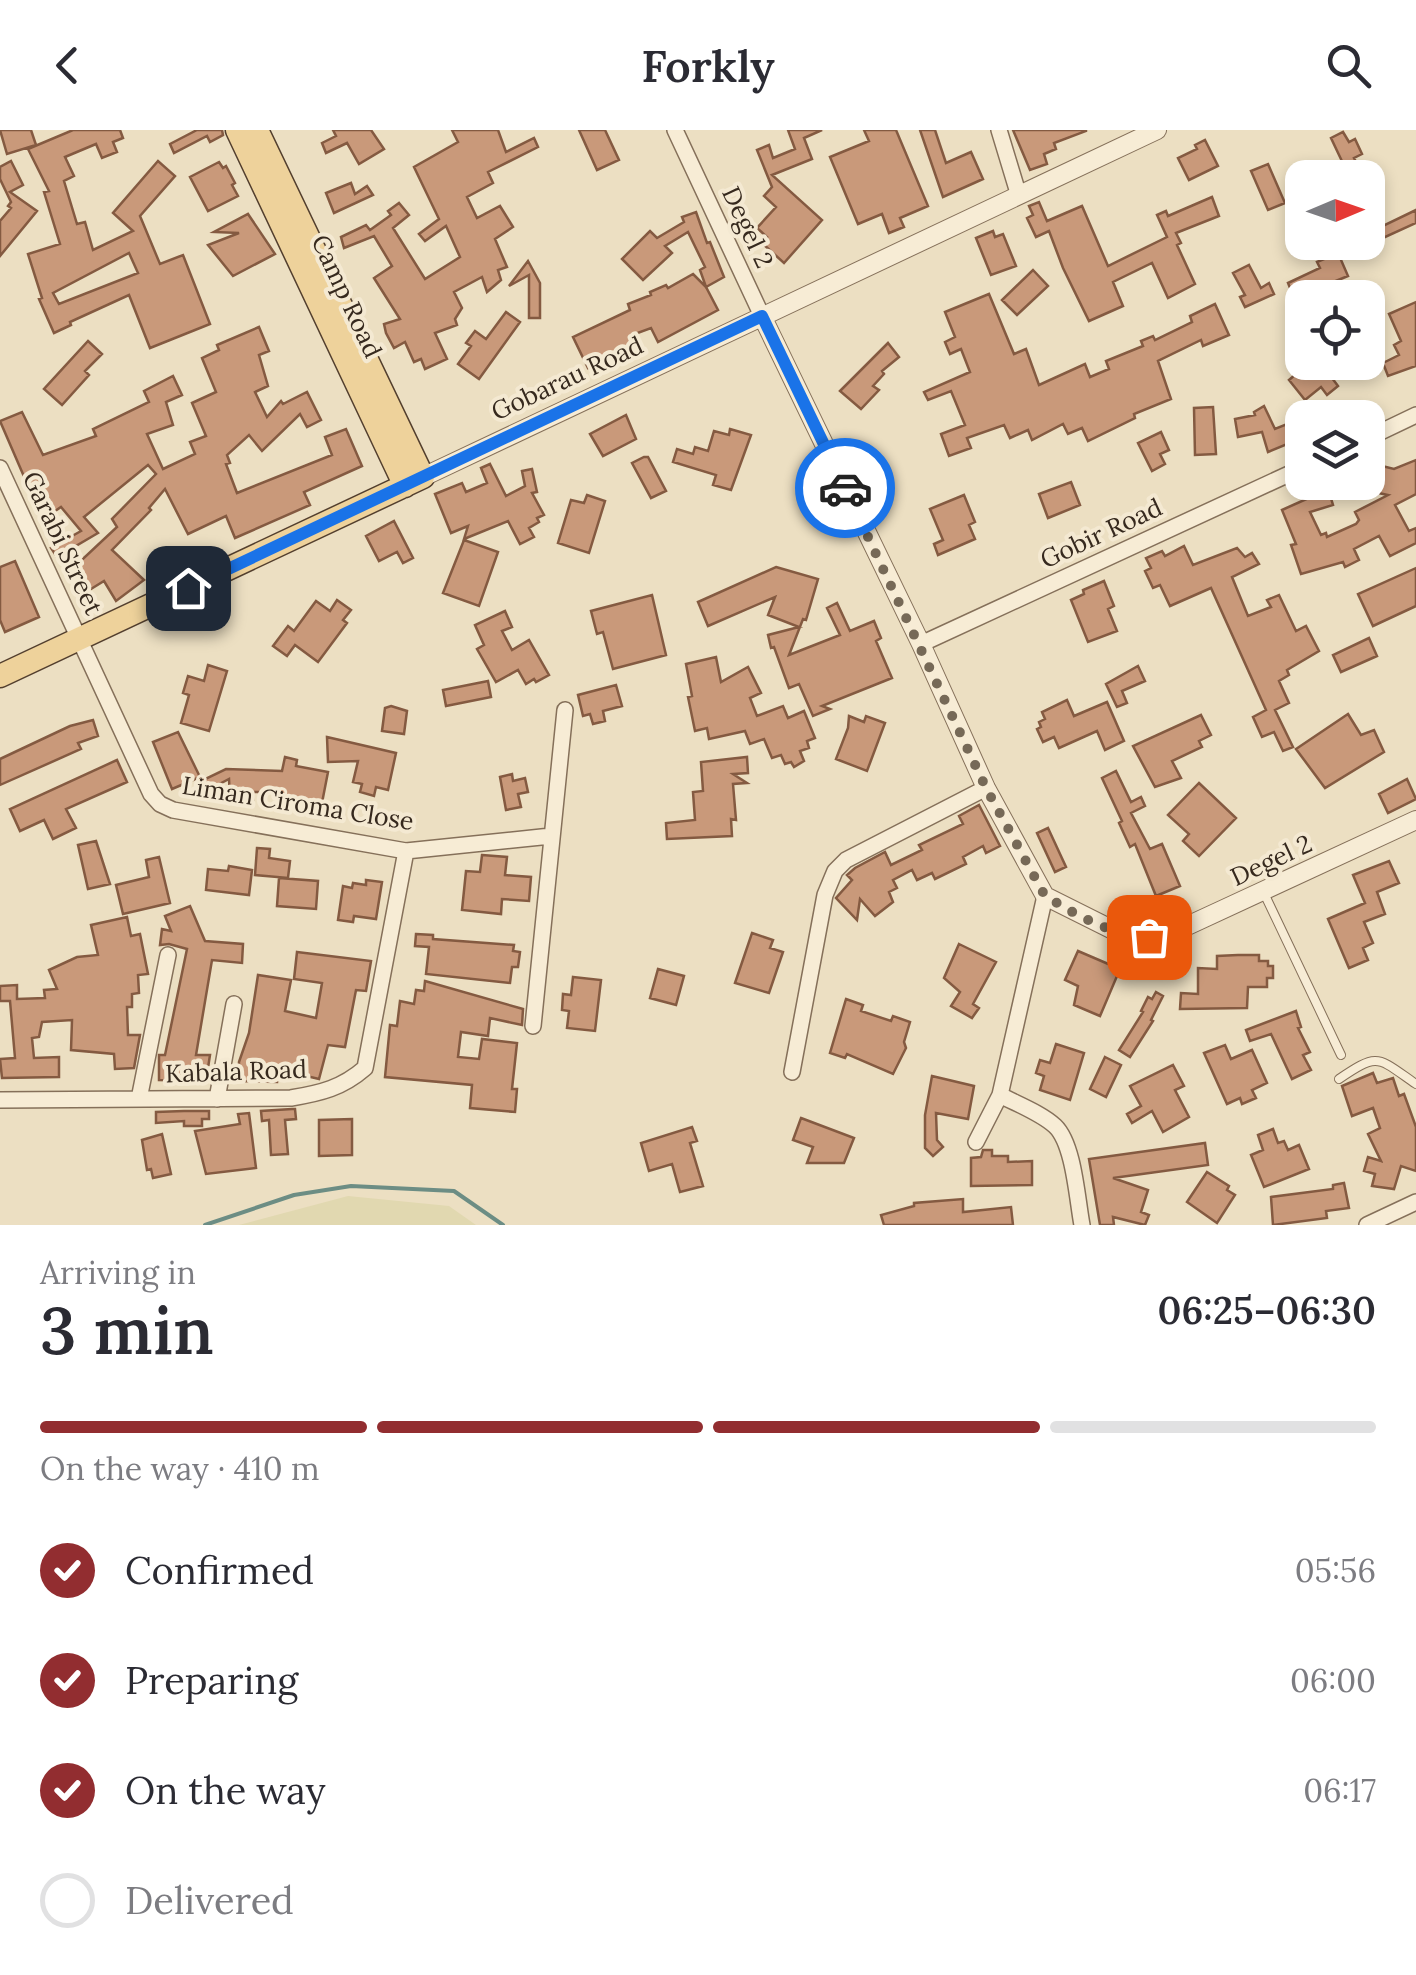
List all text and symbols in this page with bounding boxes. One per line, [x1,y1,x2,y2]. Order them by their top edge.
text: Forkly [641,37,775,94]
icon: back [40,38,95,93]
icon: search [1321,38,1376,93]
north arrow [1285,160,1385,260]
map controls [1285,160,1385,500]
street label: Degel 2 [715,181,781,273]
street label: Camp Road [305,229,389,363]
button: locate [1285,280,1385,380]
street label: Gobarau Road [486,329,648,427]
button: layers [1285,400,1385,500]
courier [795,438,895,538]
icon: car [818,461,873,516]
street label: Garabi Street [16,466,110,620]
street label: Gobir Road [1035,491,1167,575]
pin [146,546,231,631]
icon: home [161,561,216,616]
street label: Liman Ciroma Close [180,769,416,837]
street label: Degel 2 [1225,827,1317,893]
pin [1107,895,1192,980]
icon: bag [1122,910,1177,965]
street label: Kabala Road [165,1053,307,1089]
text: Arriving in [40,1252,196,1293]
text: 06:25–06:30 [1157,1286,1376,1334]
text: 3 min [40,1289,214,1372]
text: On the way · 410 m [40,1448,320,1489]
icon: check [40,1543,95,1598]
text: Confirmed [125,1546,314,1594]
text: 05:56 [1295,1550,1376,1591]
icon: check [40,1653,95,1708]
text: Preparing [125,1656,298,1704]
text: 06:00 [1290,1660,1376,1701]
icon: check [40,1763,95,1818]
text: On the way [125,1766,326,1814]
text: 06:17 [1303,1770,1376,1811]
text: Delivered [125,1876,294,1924]

